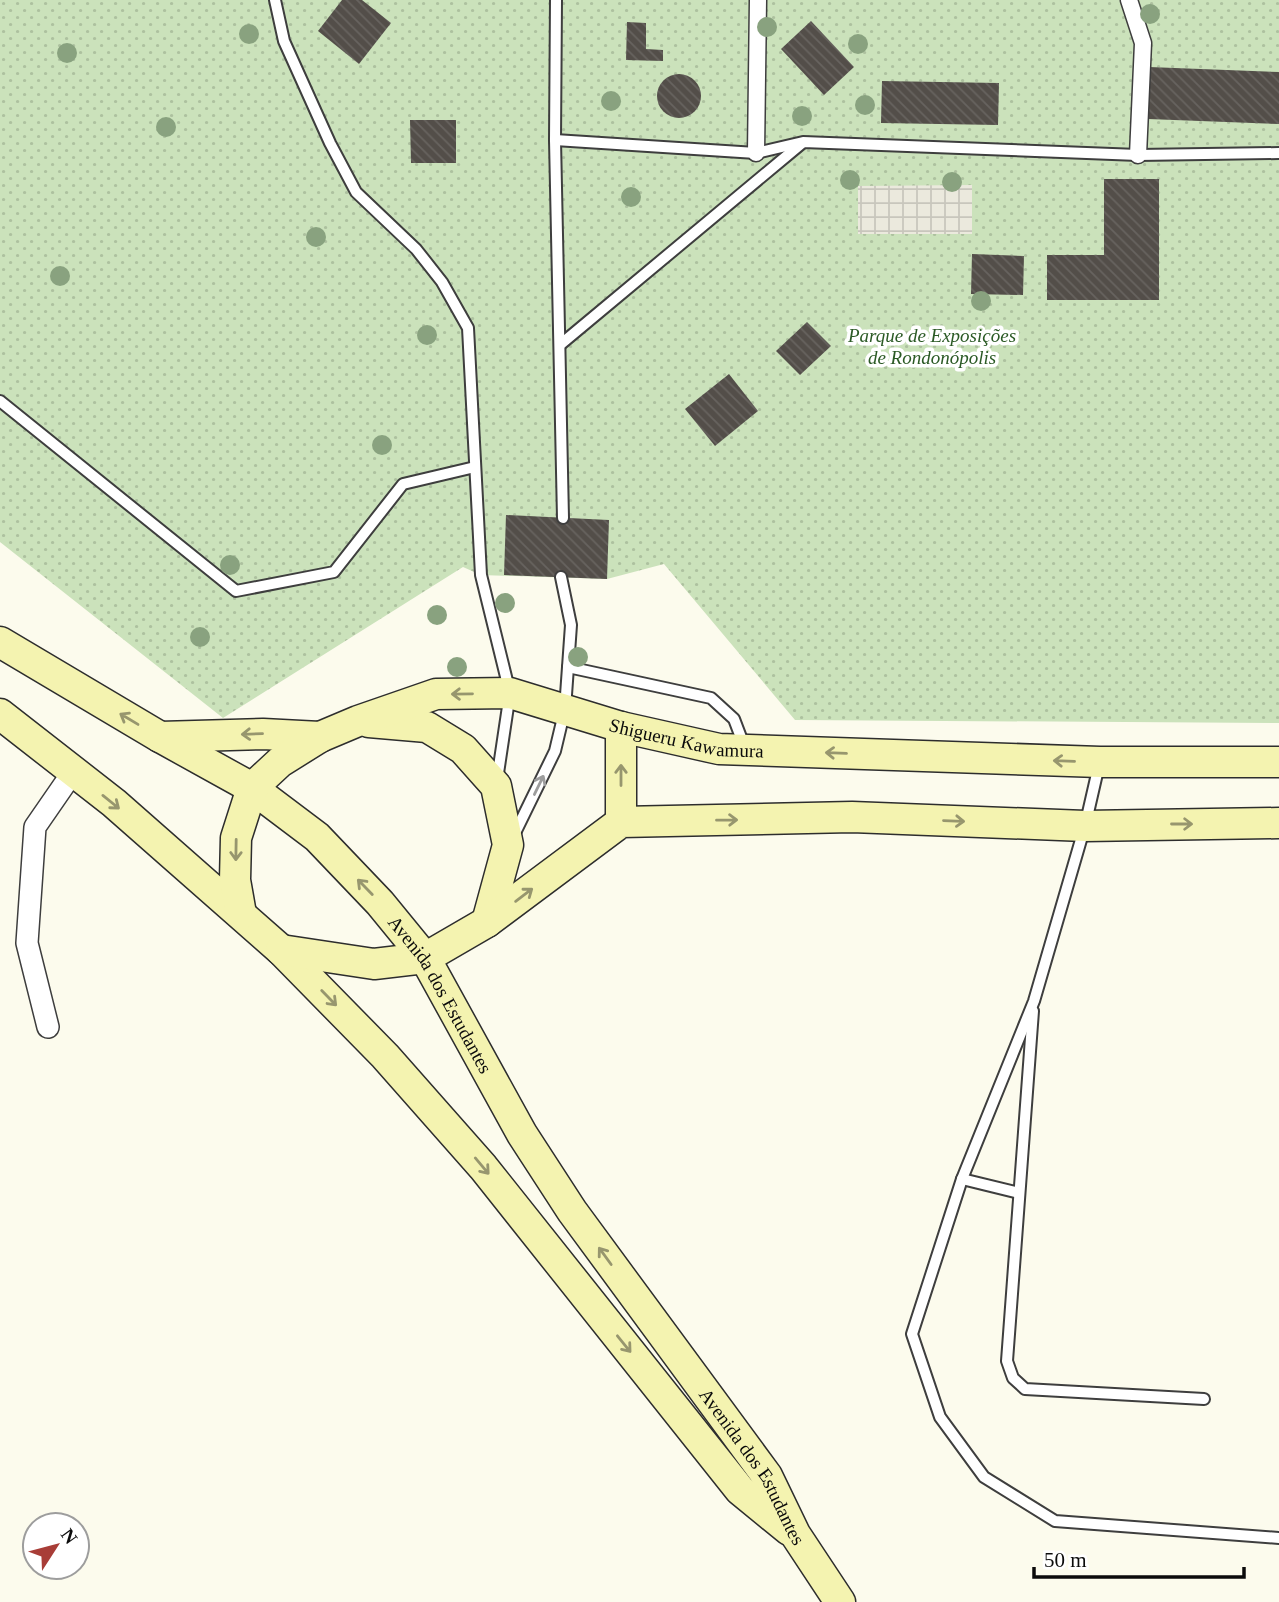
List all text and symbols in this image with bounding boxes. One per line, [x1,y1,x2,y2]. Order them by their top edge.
park label: Parque de Exposições de Rondonópolis [847,325,1016,368]
one-way arrow [451,687,474,701]
one-way arrow [119,711,139,725]
street label: Shigueru Kawamura [607,714,765,762]
one-way arrow [240,727,263,741]
one-way arrow [825,747,848,760]
one-way arrow [1053,754,1076,768]
one-way arrow [614,763,628,786]
one-way arrow [533,775,547,796]
one-way arrow [102,794,120,809]
one-way arrow [715,813,738,826]
one-way arrow [943,814,966,827]
one-way arrow [1170,817,1193,831]
one-way arrow [229,839,243,862]
one-way arrow [357,879,374,896]
one-way arrow [514,887,533,902]
street label: Avenida dos Estudantes [384,912,496,1077]
one-way arrow [320,990,337,1007]
one-way arrow [474,1157,490,1175]
one-way arrow [598,1247,613,1266]
one-way arrow [617,1334,632,1353]
street label: Avenida dos Estudantes [695,1384,809,1549]
north arrow [21,1511,91,1581]
text: N [57,1525,82,1548]
scale bar [1034,1536,1244,1580]
text: 50 m [1044,1548,1087,1572]

